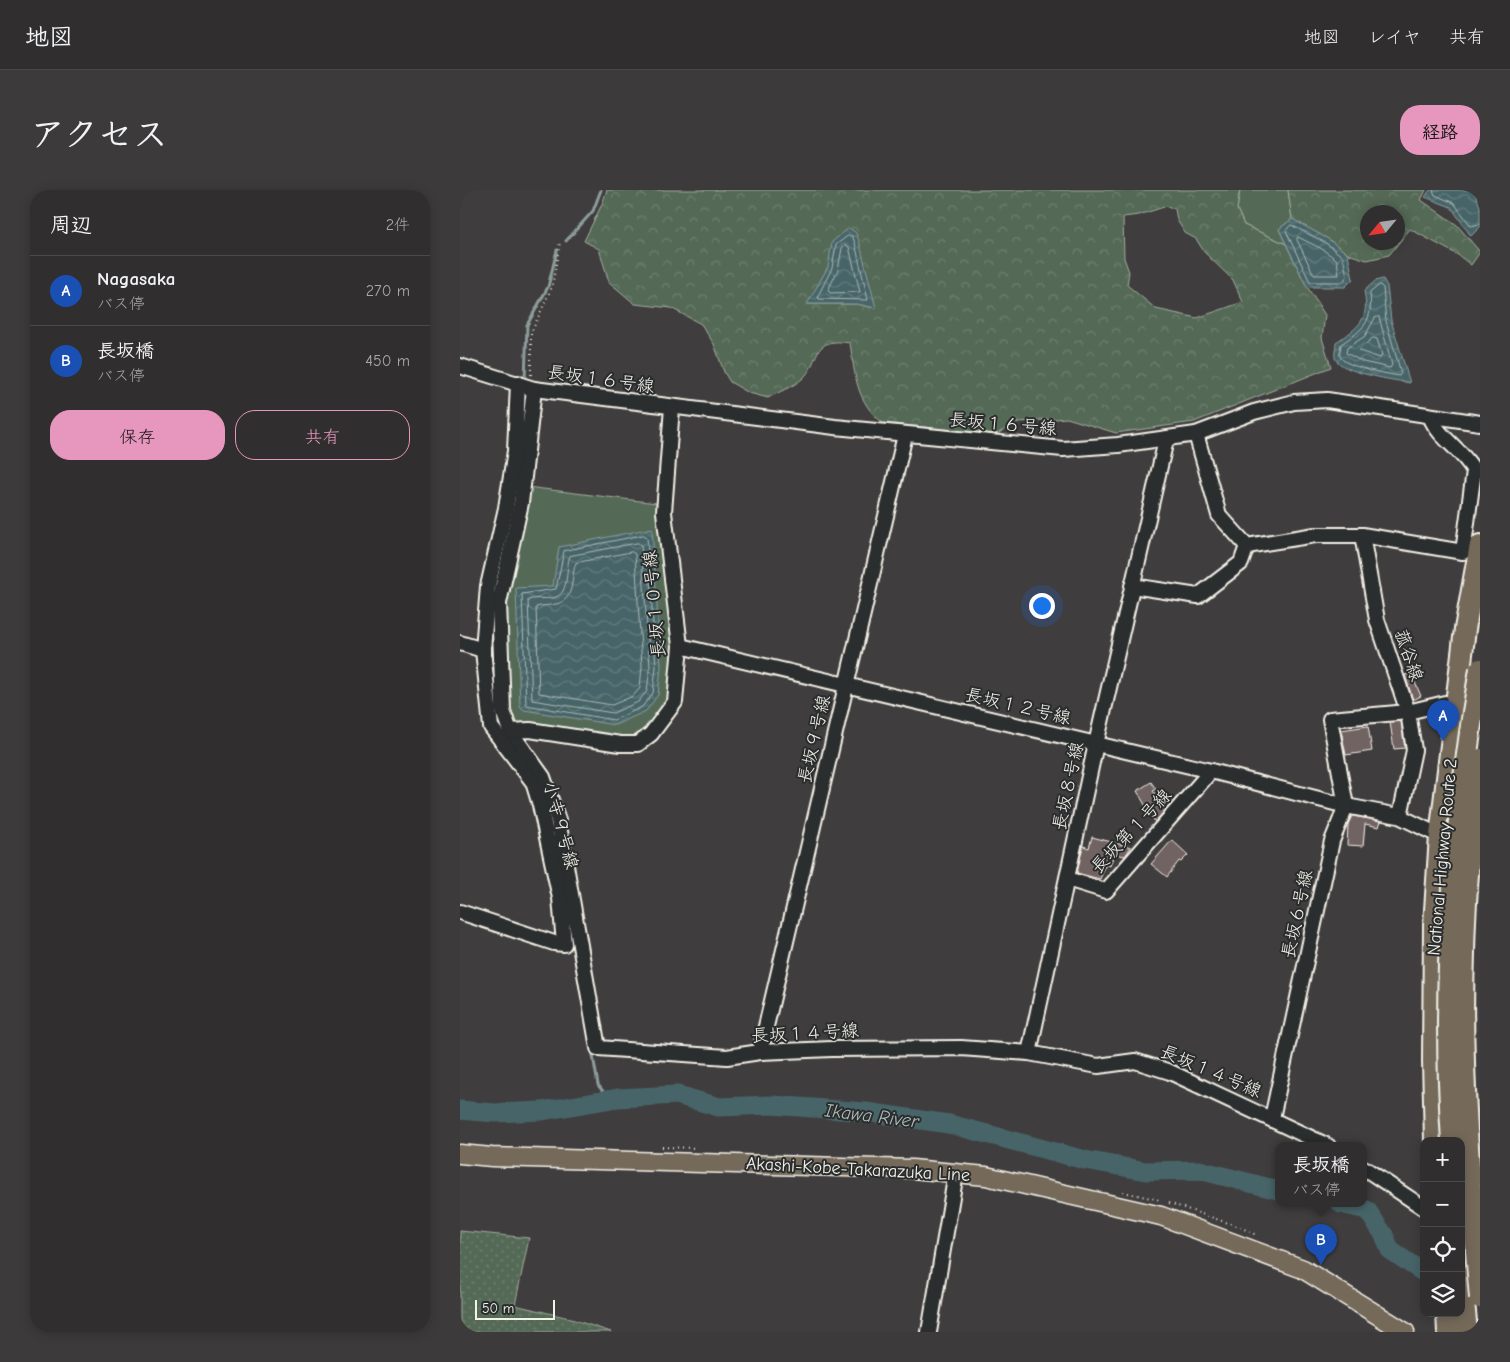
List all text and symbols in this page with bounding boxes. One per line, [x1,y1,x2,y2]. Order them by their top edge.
text: 地図 [25,23,73,51]
text: 地図 [1304,27,1340,48]
text: レイヤ [1368,27,1421,48]
text: 共有 [1449,27,1485,48]
button: 経路 [1400,105,1480,155]
text: アクセス [30,114,168,155]
north arrow [1360,205,1405,250]
text: 周辺 [50,213,92,237]
text: 2件 [386,216,410,234]
text: Nagasaka [97,268,175,290]
text: A [62,282,70,300]
text: 270 m [366,282,410,300]
text: バス停 [97,295,145,313]
text: 長坂橋 [97,340,154,362]
text: B [61,352,71,370]
text: 450 m [365,352,410,370]
street label: 長坂１６号線 [546,362,656,397]
text: バス停 [97,367,145,385]
street label: 長坂１６号線 [948,409,1058,440]
button: 保存 [50,410,225,460]
button: 共有 [235,410,410,460]
street label: 長坂１０号線 [639,549,670,659]
your location [1029,593,1055,619]
street label: 菰谷線 [1390,626,1427,684]
street label: 長坂１２号線 [963,684,1073,729]
street label: 長坂９号線 [794,693,835,785]
pin: A [1427,700,1459,741]
street label: 長坂８号線 [1049,740,1088,832]
street label: National Highway Route 2 [1423,758,1462,956]
street label: 小寺９号線 [539,779,582,871]
street label: 長坂第１号線 [1087,785,1176,878]
street label: 長坂６号線 [1278,868,1317,960]
street label: 長坂１４号線 [751,1020,860,1047]
street label: 長坂１４号線 [1157,1041,1265,1102]
water label: Ikawa River [823,1099,922,1133]
map controls [1420,1137,1465,1317]
button: + [1420,1137,1465,1182]
popup [1275,1142,1367,1207]
street label: Akashi-Kobe-Takarazuka Line [745,1153,971,1186]
text: 長坂橋 [1292,1154,1350,1176]
text: バス停 [1292,1181,1341,1199]
button: − [1420,1182,1465,1227]
pin: B [1305,1224,1337,1265]
button: locate [1420,1227,1465,1272]
button: layers [1420,1272,1465,1317]
scale bar [475,1297,555,1320]
text: 50 m [482,1300,514,1317]

